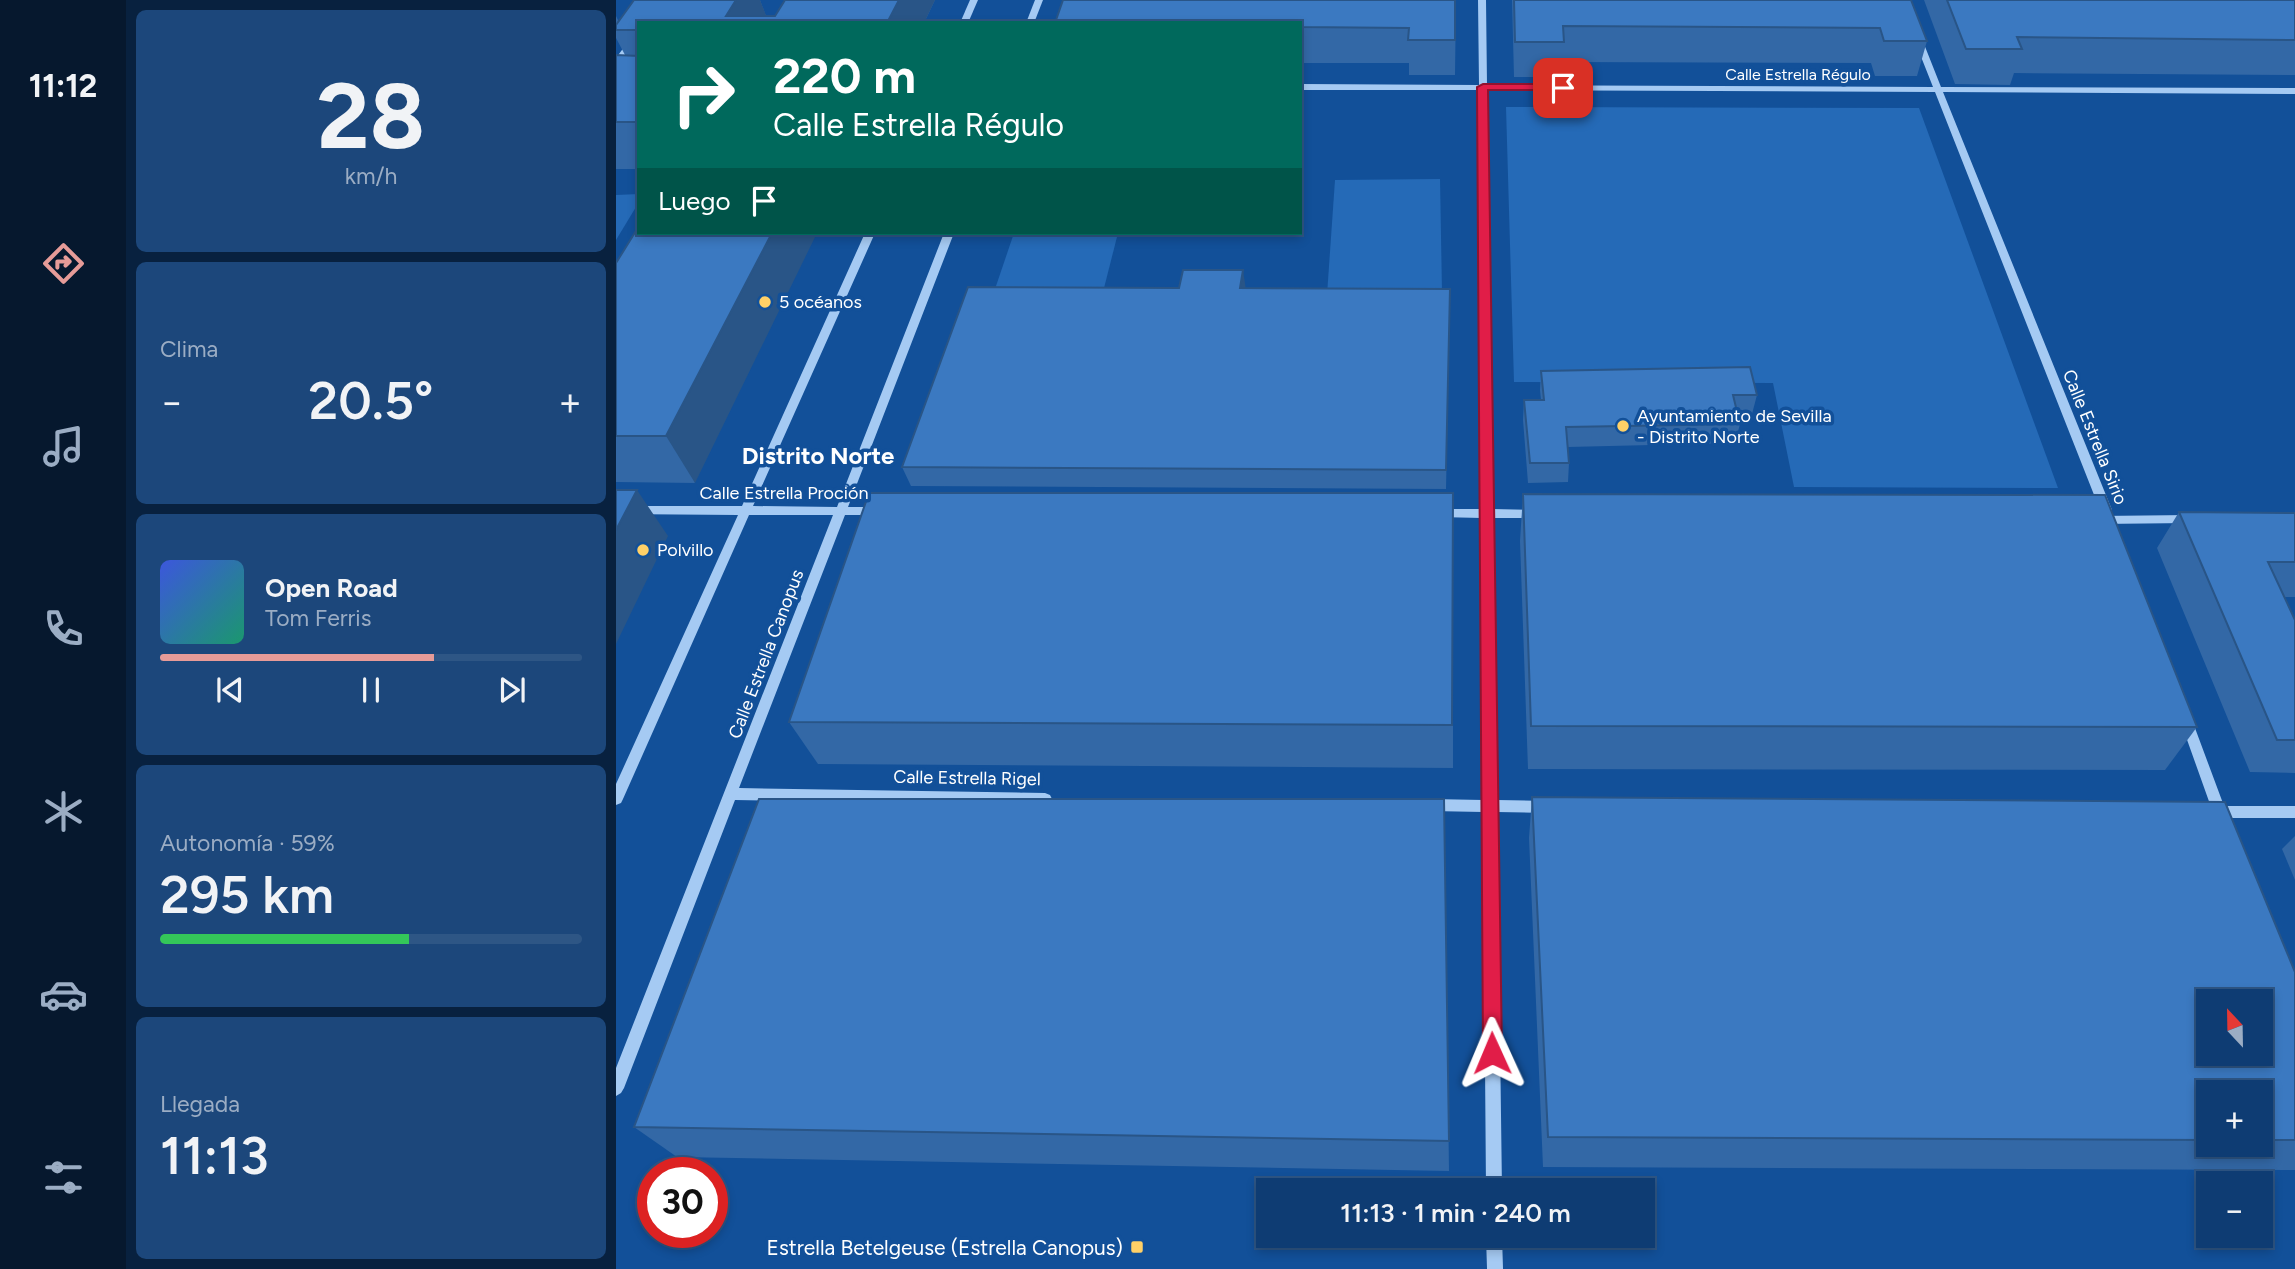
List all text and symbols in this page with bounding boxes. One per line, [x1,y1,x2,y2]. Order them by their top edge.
text: 220 m [773,46,916,105]
icon: right [658,49,749,140]
pin [1533,58,1593,118]
text: 28 [317,62,425,171]
street label: Calle Estrella Régulo [1725,65,1871,84]
text: 11:12 [29,67,97,105]
icon: arrive [1544,69,1582,107]
text: Calle Estrella Régulo [773,106,1064,144]
text: km/h [345,162,397,190]
icon: arrive [745,182,783,220]
text: Luego [658,185,731,217]
icon: directions [39,239,88,288]
place label: 5 océanos [779,291,862,313]
marker: 5 océanos [757,294,773,310]
text: Clima [160,335,218,363]
street label: Calle Estrella Sirio [2058,366,2132,508]
text: 20.5° [309,370,433,432]
text: − [160,379,184,425]
text: + [558,379,582,425]
place label: Ayuntamiento de Sevilla - Distrito Norte [1637,405,1832,448]
marker: Ayuntamiento de Sevilla - Distrito Norte [1615,418,1631,434]
icon: music [39,422,88,471]
district label: Distrito Norte [742,441,894,470]
street label: Calle Estrella Proción [700,482,868,504]
place label: Polvillo [657,539,714,561]
marker: Polvillo [635,542,651,558]
street label: Calle Estrella Canopus [724,566,808,742]
text: Open Road [265,572,398,604]
icon: phone [39,604,88,653]
text: Tom Ferris [265,604,371,632]
icon: previous [211,671,249,709]
icon: pause [352,671,390,709]
icon: next [493,671,531,709]
street label: Calle Estrella Rigel [893,766,1041,790]
icon: climate [39,787,88,836]
text: Autonomía · 59% [160,829,335,857]
text: 295 km [160,864,334,926]
icon: car [39,970,88,1019]
north arrow [2196,989,2273,1066]
map controls [2196,989,2273,1248]
position arrow [1455,1016,1529,1090]
button: + [2196,1080,2273,1157]
text: Llegada [160,1090,240,1118]
text: 11:13 [160,1125,269,1187]
icon: filters [39,1153,88,1202]
speed limit sign: 30 [637,1157,728,1248]
button: − [2196,1171,2273,1248]
text: 11:13 · 1 min · 240 m [1340,1197,1571,1229]
place label: Estrella Betelgeuse (Estrella Canopus) [767,1235,1123,1260]
marker: Estrella Betelgeuse (Estrella Canopus) [1129,1239,1145,1255]

